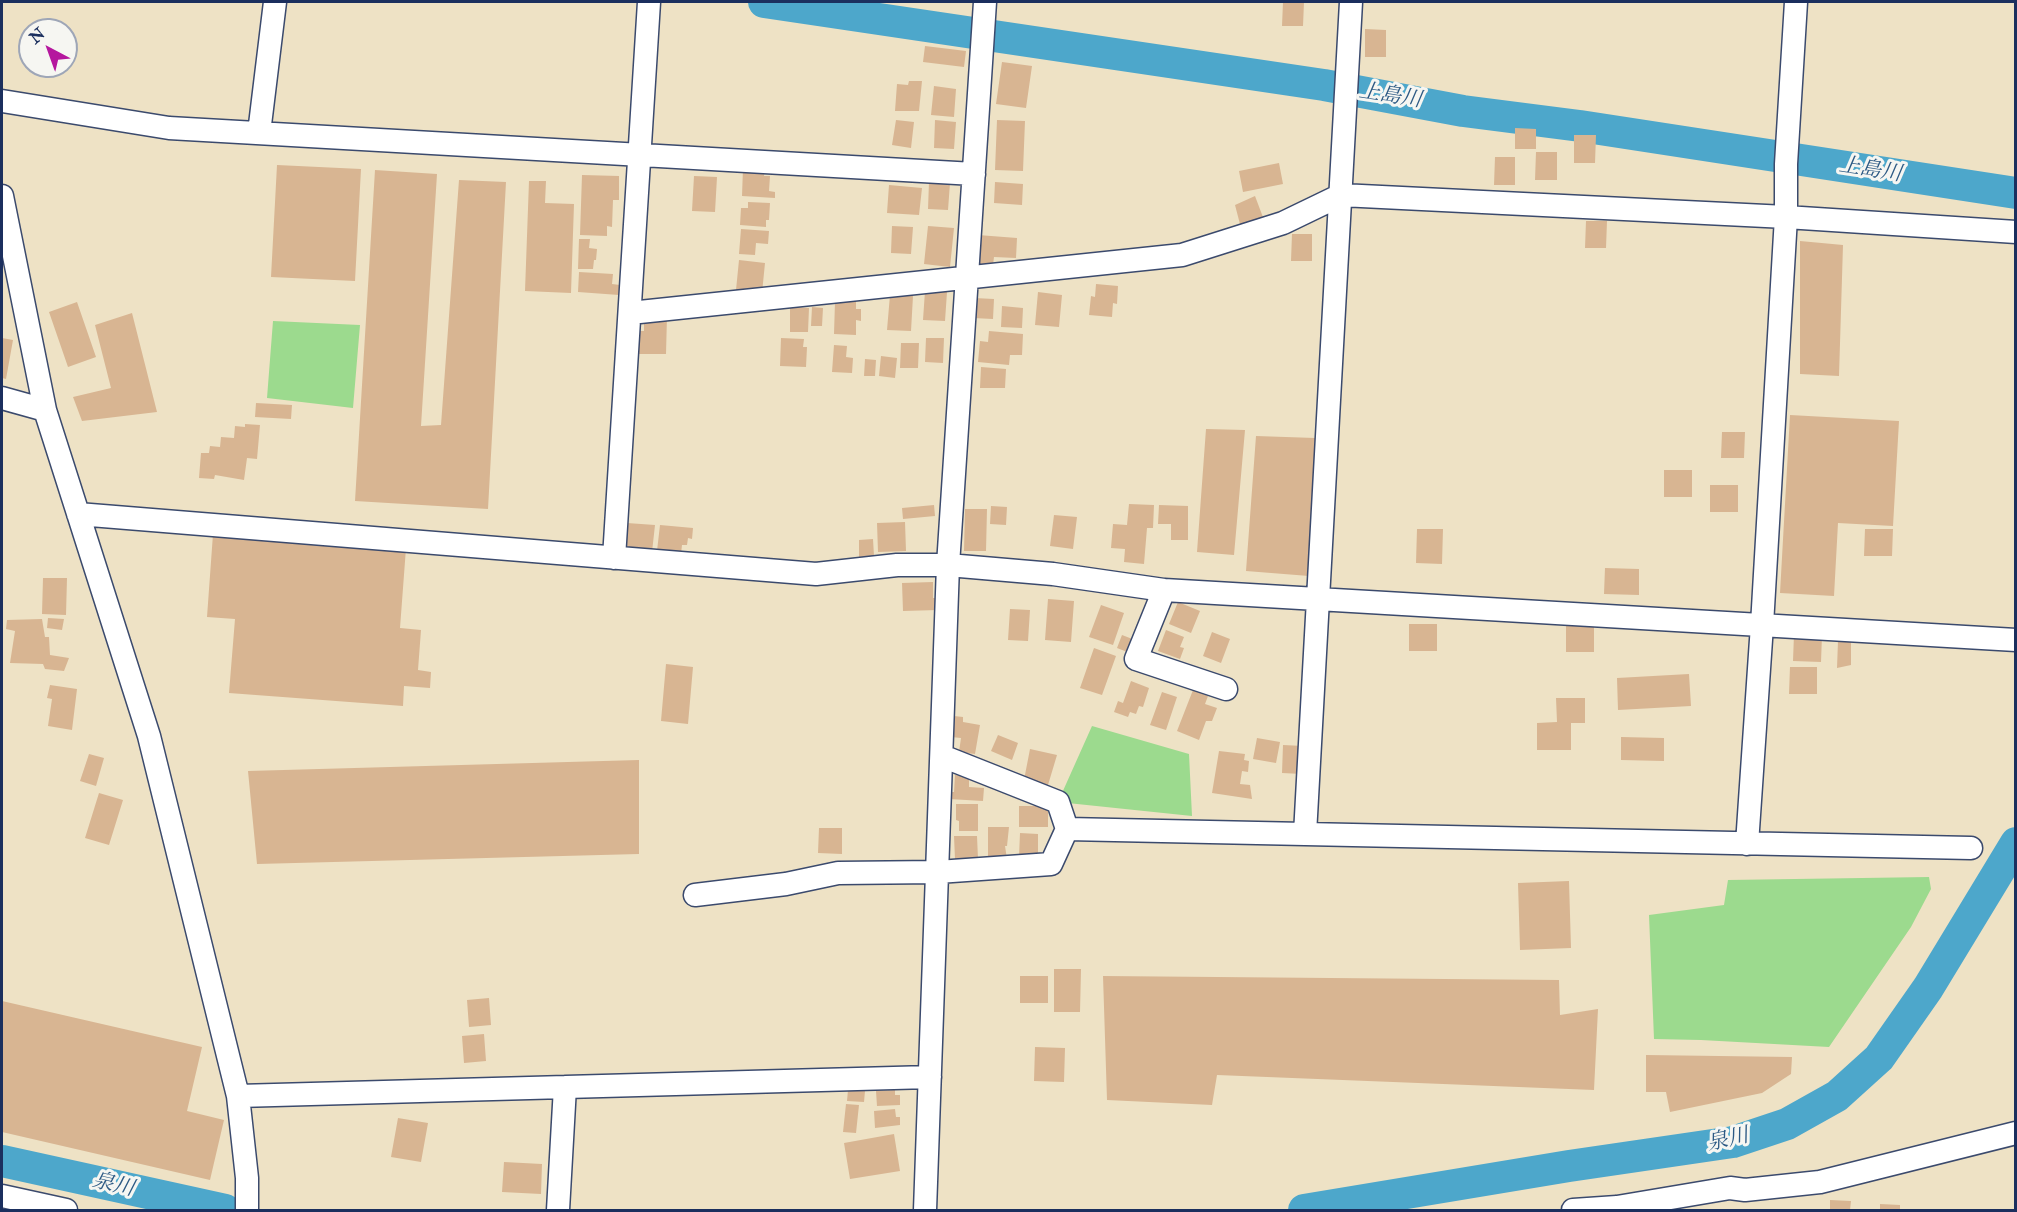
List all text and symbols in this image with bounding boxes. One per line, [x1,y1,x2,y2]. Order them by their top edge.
north arrow [18,18,78,78]
text: N [26,24,49,48]
water label: 上島川 [1357,80,1423,114]
water label: 上島川 [1837,154,1903,188]
water label: 泉川 [1705,1124,1751,1158]
water label: 泉川 [90,1169,136,1203]

